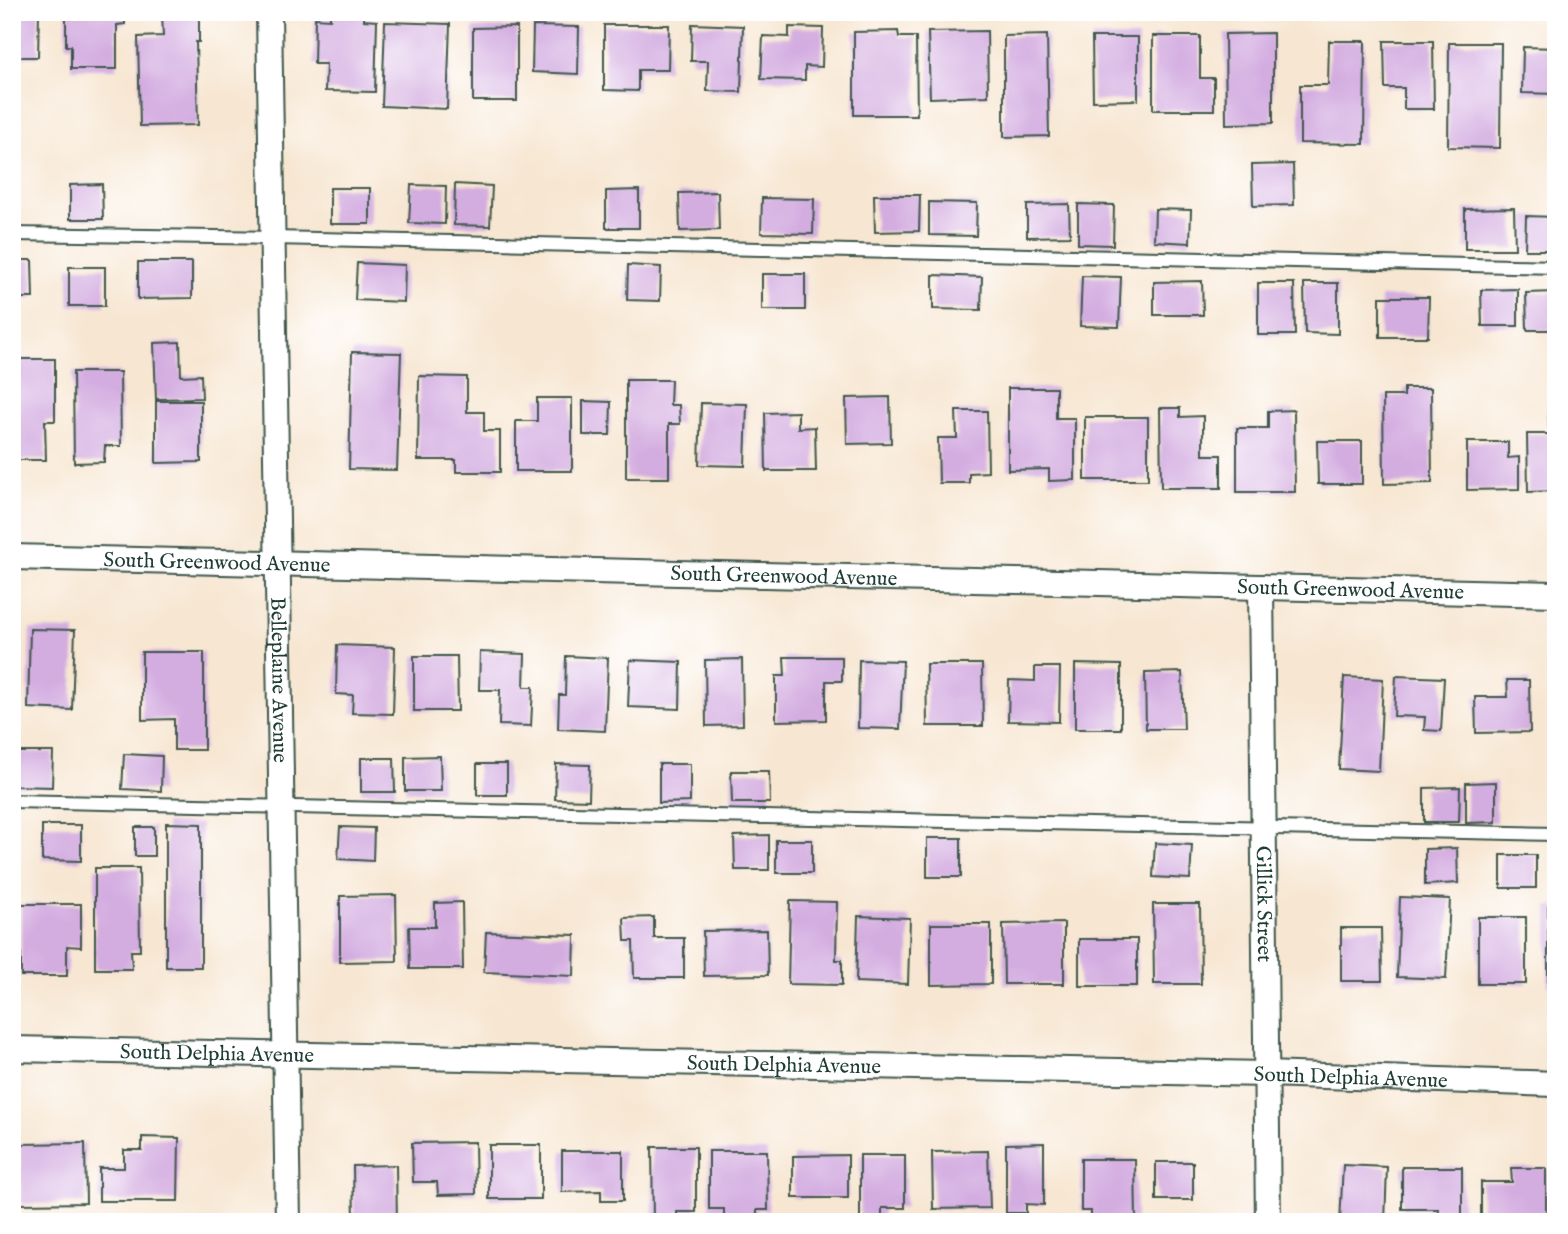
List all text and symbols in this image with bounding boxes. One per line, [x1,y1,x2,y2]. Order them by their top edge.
street label: South Greenwood Avenue [103,547,331,580]
street label: South Greenwood Avenue [670,561,898,593]
street label: South Greenwood Avenue [1237,574,1465,607]
street label: Belleplaine Avenue [263,597,293,764]
street label: Gillick Street [1249,846,1277,962]
street label: South Delphia Avenue [120,1039,315,1070]
street label: South Delphia Avenue [686,1050,882,1081]
street label: South Delphia Avenue [1253,1062,1449,1095]

